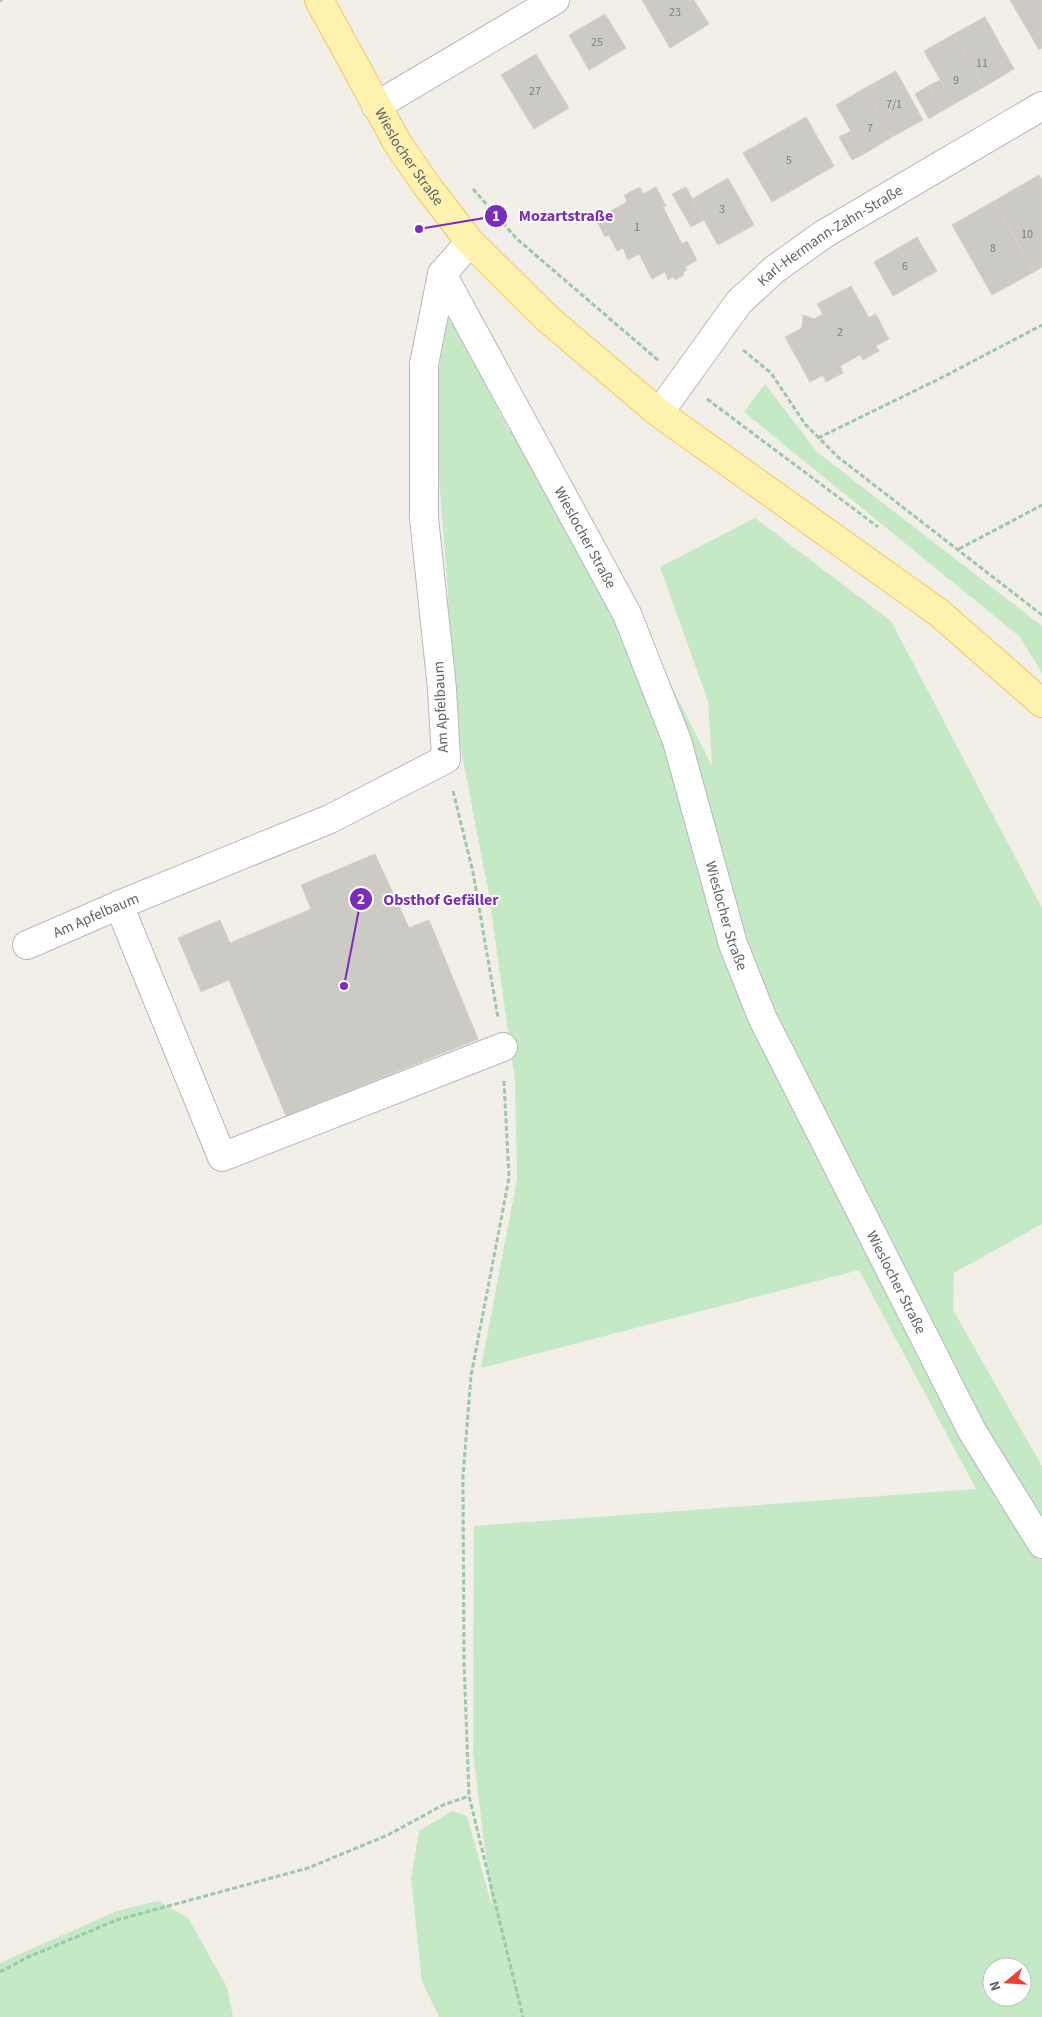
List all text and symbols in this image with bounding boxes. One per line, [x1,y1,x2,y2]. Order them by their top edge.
house number: 23 [669,4,681,21]
house number: 25 [591,34,603,51]
house number: 11 [976,55,988,72]
house number: 9 [953,72,959,89]
house number: 27 [529,83,541,100]
house number: 7/1 [886,96,902,113]
street label: Wieslocher Straße [370,104,449,210]
house number: 7 [867,120,873,137]
house number: 5 [786,152,792,169]
street label: Karl-Hermann-Zahn-Straße [752,180,906,291]
callout: Mozartstraße [484,200,623,231]
house number: 3 [719,201,725,218]
text: Mozartstraße [519,205,613,227]
text: 1 [492,206,500,227]
house number: 1 [634,219,640,236]
house number: 10 [1021,226,1033,243]
house number: 8 [990,240,996,257]
house number: 6 [902,258,908,275]
house number: 2 [837,324,843,341]
street label: Wieslocher Straße [549,483,622,592]
street label: Am Apfelbaum [428,661,454,753]
street label: Wieslocher Straße [700,859,753,973]
callout: Obsthof Gefäller [349,883,509,914]
street label: Am Apfelbaum [49,888,142,943]
text: 2 [357,889,365,910]
text: Obsthof Gefäller [383,889,499,911]
street label: Wieslocher Straße [862,1227,931,1337]
north arrow [982,1957,1032,2007]
text: N [985,1978,1007,1993]

